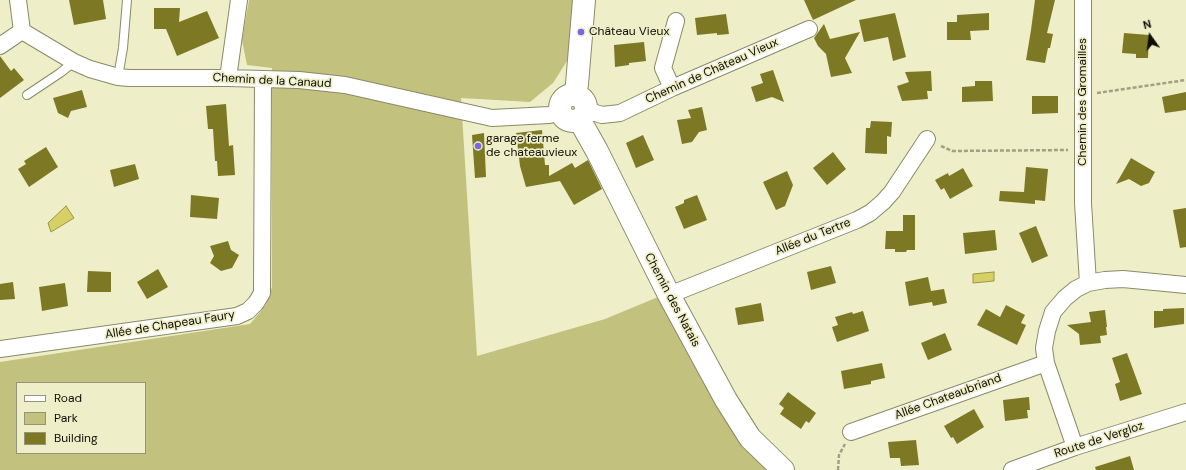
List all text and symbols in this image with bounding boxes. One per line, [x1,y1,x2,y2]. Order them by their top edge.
north arrow [1130,16,1170,56]
text: N [1142,17,1153,32]
place label: Château Vieux [589,25,669,39]
marker: Château Vieux [576,27,586,37]
street label: Chemin de Château Vieux [643,35,781,107]
street label: Chemin des Gromailles [1076,38,1090,166]
street label: Chemin de la Canaud [212,71,332,91]
place label: garage ferme de chateauvieux [486,132,577,160]
marker: garage ferme de chateauvieux [473,141,483,151]
street label: Allée du Tertre [773,215,853,259]
street label: Chemin des Natais [641,251,703,349]
street label: Allée de Chapeau Faury [104,308,236,342]
street label: Allée Chateaubriand [893,371,1003,423]
legend [16,382,146,454]
text: Road [54,390,82,406]
text: Park [54,410,78,426]
street label: Route de Vergloz [1052,419,1146,461]
text: Building [54,430,98,446]

